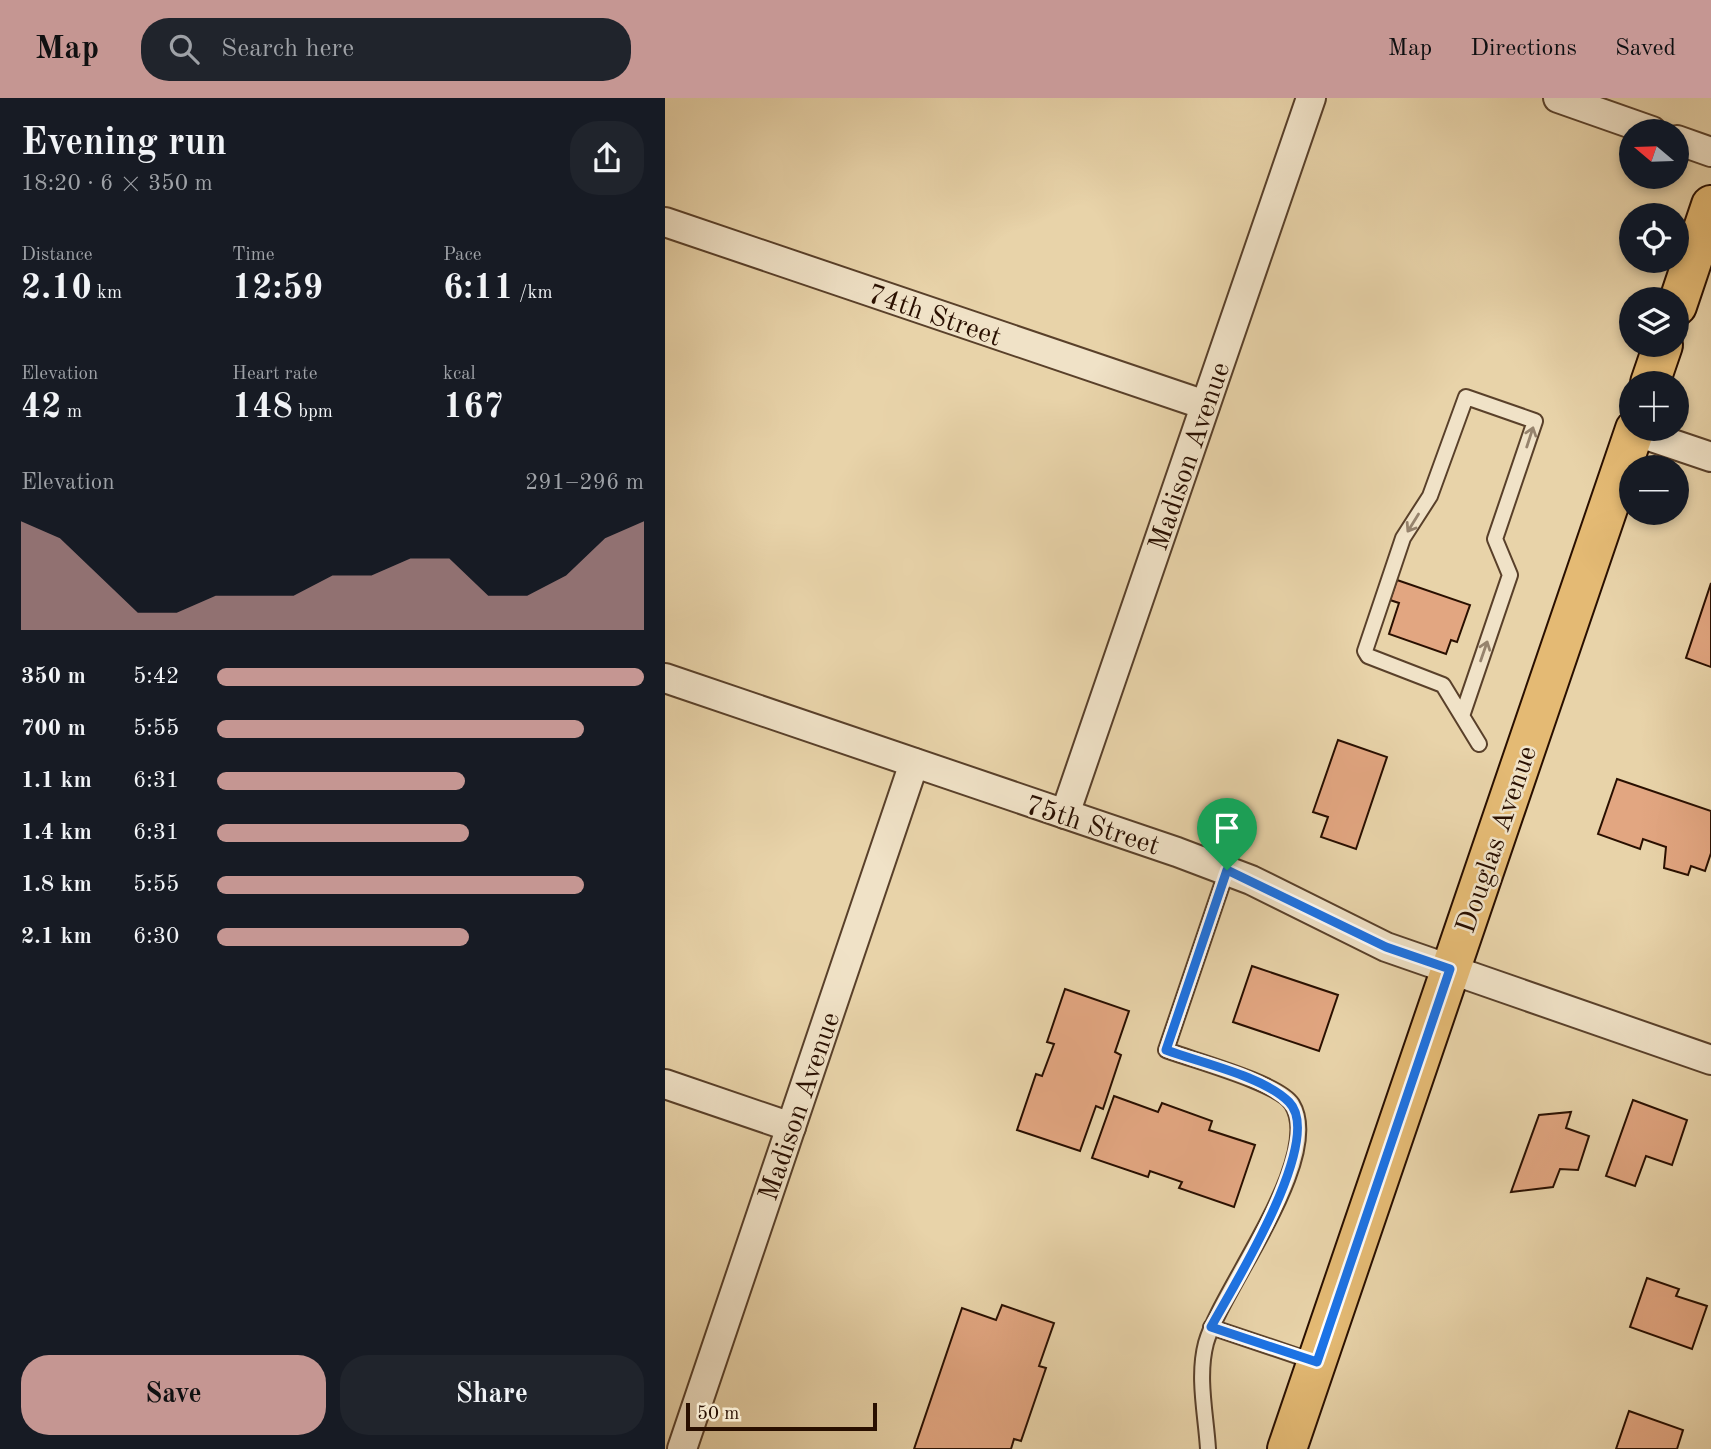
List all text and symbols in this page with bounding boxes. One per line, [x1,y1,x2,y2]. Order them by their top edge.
search box [141,18,631,81]
icon: search [165,30,203,68]
text: Map [35,33,99,66]
text: Search here [221,36,354,62]
text: Map [1388,37,1432,61]
text: Directions [1470,37,1577,61]
text: Saved [1615,37,1676,61]
north arrow [1619,119,1689,189]
map controls [1619,119,1689,525]
button: share [570,121,644,195]
text: Evening run [21,125,227,163]
text: 18:20 · 6 × 350 m [21,172,213,195]
button: locate [1619,203,1689,273]
text: Distance [21,246,93,265]
text: Time [232,246,275,265]
text: Pace [443,246,482,265]
text: 2.10 [21,271,92,306]
text: 12:59 [232,271,323,306]
text: 6:11 [443,271,514,306]
street label: 74th Street [863,281,1005,353]
text: km [92,284,122,303]
text: /km [514,284,553,303]
button: layers [1619,287,1689,357]
street label: Madison Avenue [1145,359,1236,555]
text: Elevation [21,365,98,384]
text: Heart rate [232,365,317,384]
text: kcal [443,365,476,384]
button: + [1619,371,1689,441]
text: 42 [21,390,62,425]
text: 148 [232,390,293,425]
text: 167 [443,390,504,425]
text: m [62,403,82,422]
text: bpm [293,403,333,422]
one-way arrow [1525,426,1537,448]
button: − [1619,455,1689,525]
text: Elevation [21,471,115,494]
text: 291–296 m [525,471,644,494]
one-way arrow [1405,513,1419,533]
one-way arrow [1479,640,1491,662]
text: 350 m [21,665,86,688]
text: 5:42 [133,665,179,688]
text: 700 m [21,717,86,740]
text: 5:55 [133,717,179,740]
street label: Douglas Avenue [1453,743,1543,937]
text: 1.1 km [21,769,92,792]
text: 6:31 [133,769,179,792]
street label: 75th Street [1021,792,1163,862]
pin [1197,798,1257,870]
icon: arrive [1208,809,1246,847]
text: 1.4 km [21,821,92,844]
text: 6:31 [133,821,179,844]
text: 1.8 km [21,873,92,896]
text: 5:55 [133,873,179,896]
text: 2.1 km [21,925,92,948]
text: 6:30 [133,925,179,948]
street label: Madison Avenue [755,1009,846,1205]
button: Save [21,1355,326,1435]
button: Share [340,1355,644,1435]
scale bar [686,1400,877,1432]
text: 50 m [697,1405,739,1424]

